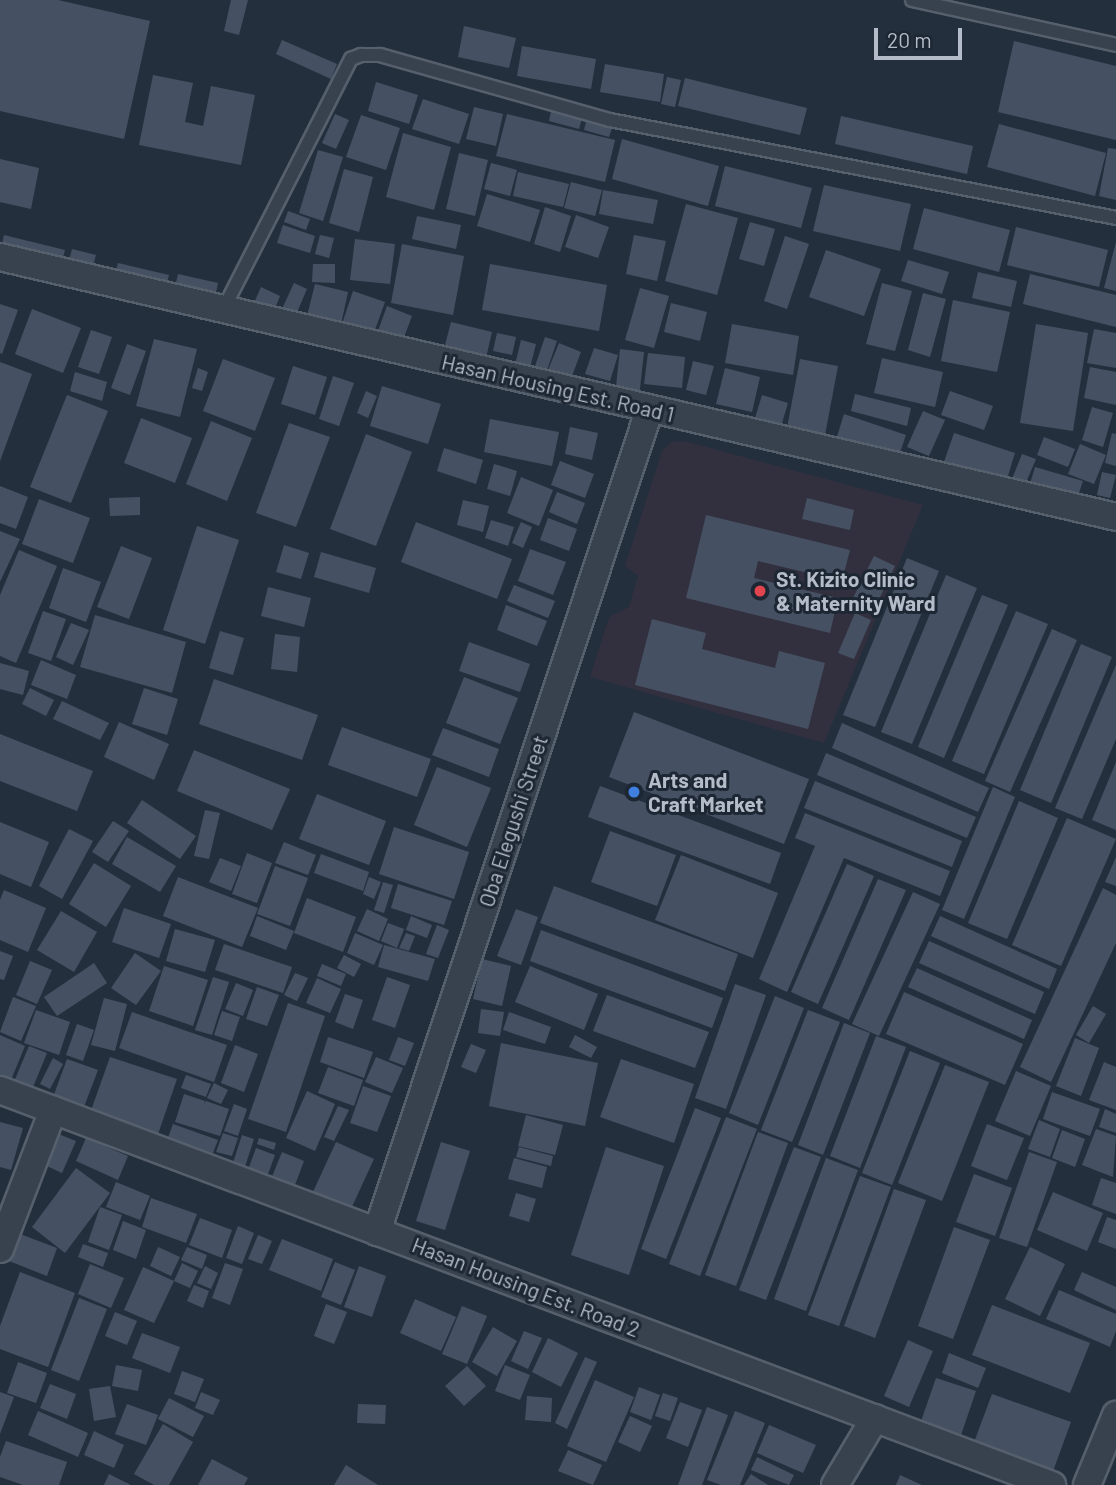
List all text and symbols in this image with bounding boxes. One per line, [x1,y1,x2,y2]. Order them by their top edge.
scale bar [878,14,965,58]
text: 20 m [887,27,932,52]
street label: Hasan Housing Est. Road 1 [439,349,677,427]
place label: St. Kizito Clinic & Maternity Ward [776,566,936,616]
marker: St. Kizito Clinic & Maternity Ward [750,581,770,601]
street label: Oba Elegushi Street [473,732,553,910]
place label: Arts and Craft Market [648,767,763,817]
marker: Arts and Craft Market [626,784,642,800]
street label: Hasan Housing Est. Road 2 [409,1232,643,1342]

